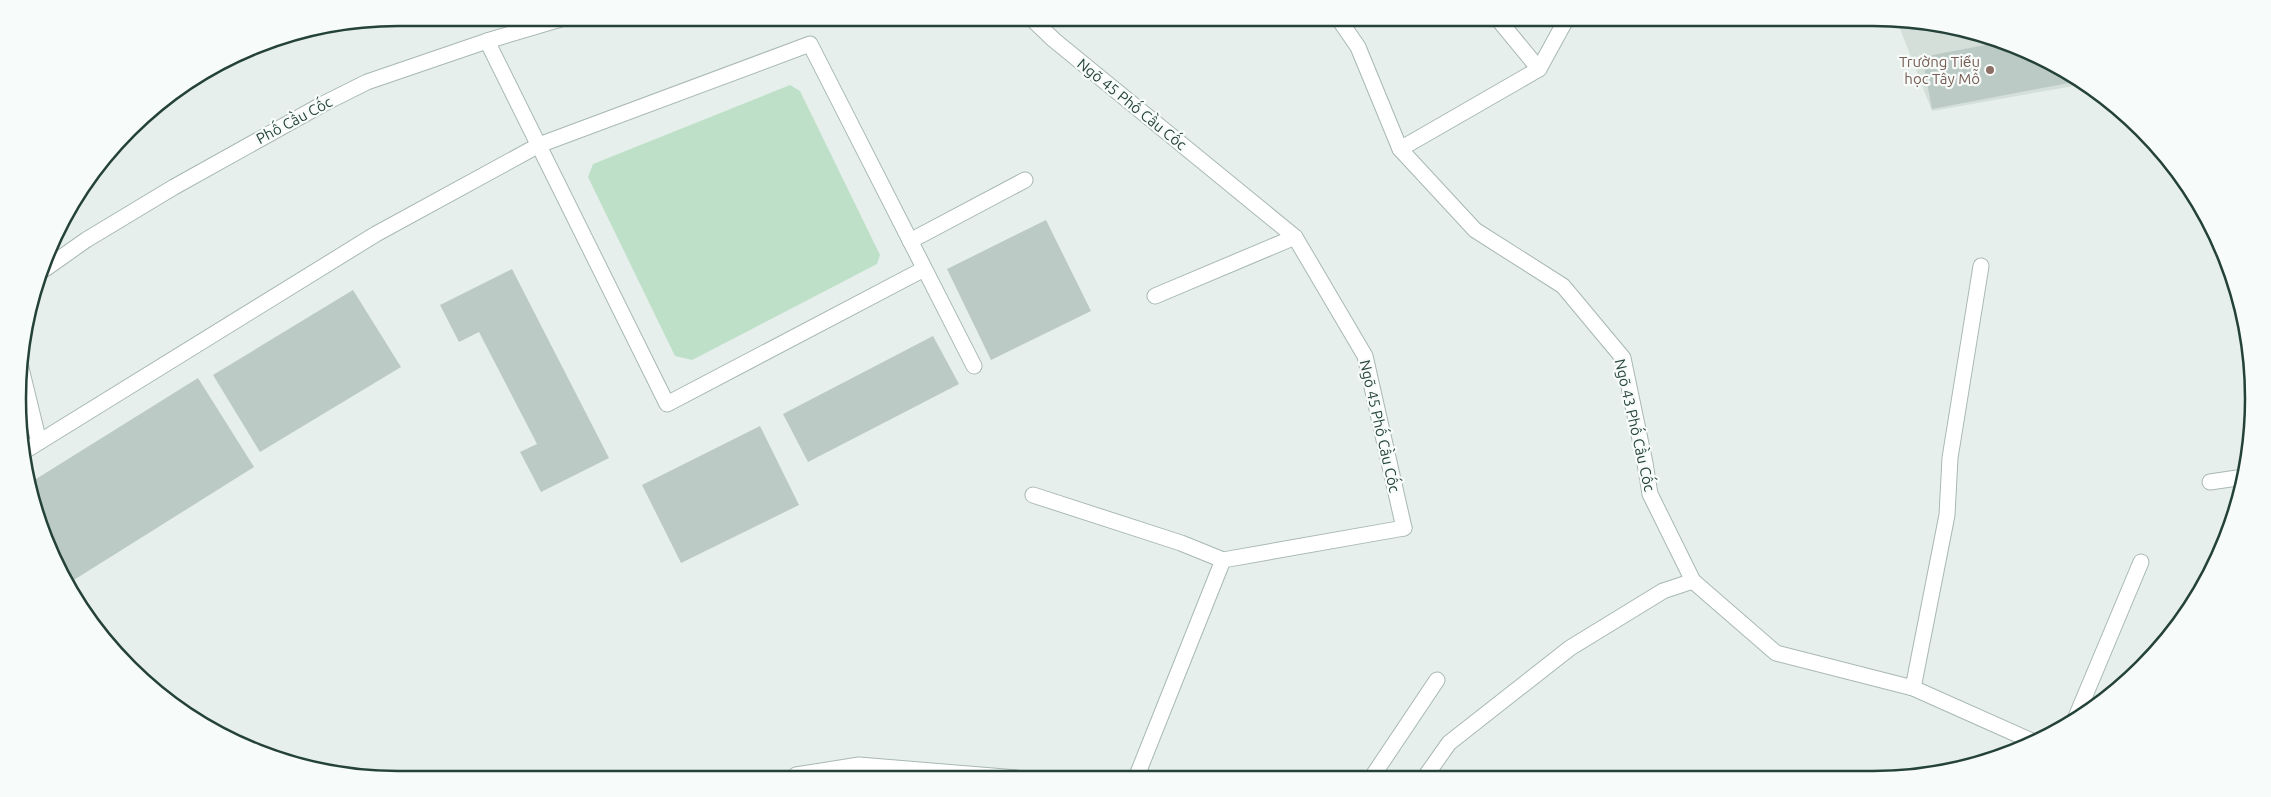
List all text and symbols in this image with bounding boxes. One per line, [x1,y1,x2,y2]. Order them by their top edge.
street label: Ngõ 45 Phố Cầu Cốc [1074,53,1191,153]
place label: Trường Tiểu học Tây Mỗ [1899,53,1980,87]
marker: Trường Tiểu học Tây Mỗ [1984,64,1996,76]
street label: Phố Cầu Cốc [252,91,335,147]
street label: Ngõ 43 Phố Cầu Cốc [1611,357,1660,493]
street label: Ngõ 45 Phố Cầu Cốc [1356,358,1405,494]

